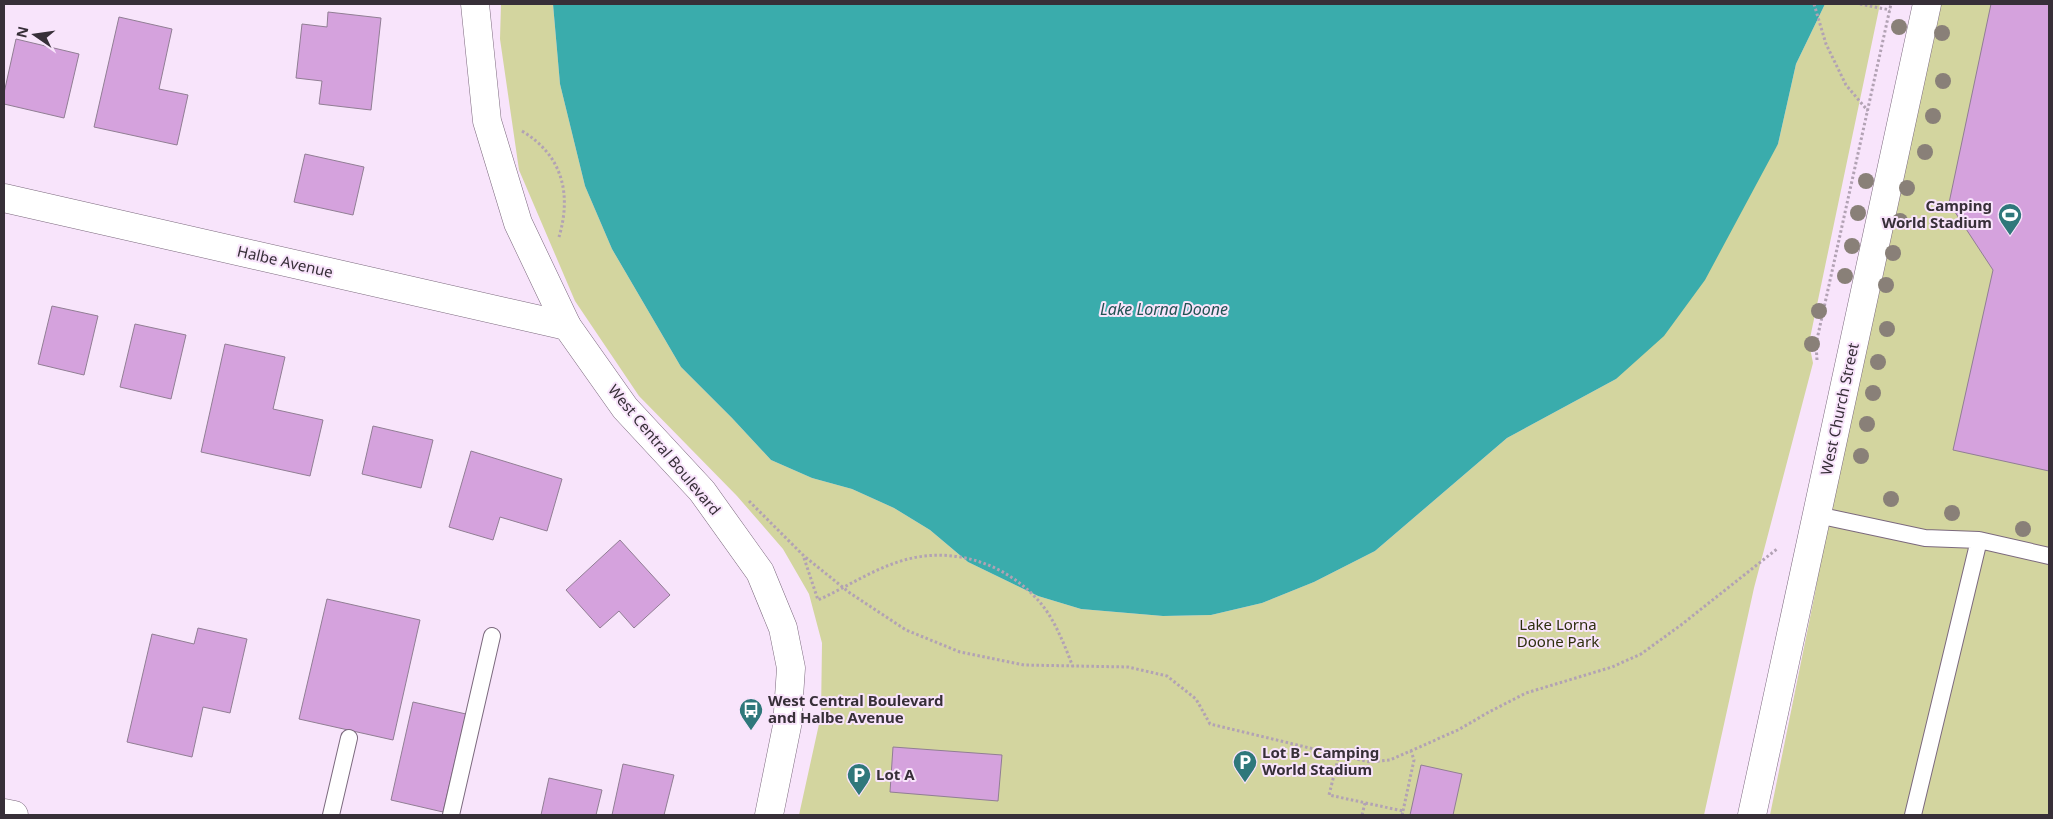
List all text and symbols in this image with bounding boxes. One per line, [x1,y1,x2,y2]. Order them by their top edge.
north arrow [10,10,60,60]
text: N [11,24,32,40]
place label: Camping World Stadium [1882,195,1992,232]
sports icon: Camping World Stadium [1997,202,2023,236]
street label: Halbe Avenue [235,240,335,282]
water label: Lake Lorna Doone [1100,298,1228,320]
street label: West Church Street [1815,340,1863,477]
street label: West Central Boulevard [604,380,725,519]
park label: Lake Lorna Doone Park [1517,614,1599,651]
place label: West Central Boulevard and Halbe Avenue [768,690,943,727]
bus stop icon: West Central Boulevard and Halbe Avenue [738,697,764,731]
place label: Lot B - Camping World Stadium [1262,742,1379,779]
parking icon: Lot B - Camping World Stadium [1232,749,1258,783]
parking icon: Lot A [846,762,872,796]
place label: Lot A [876,764,915,784]

